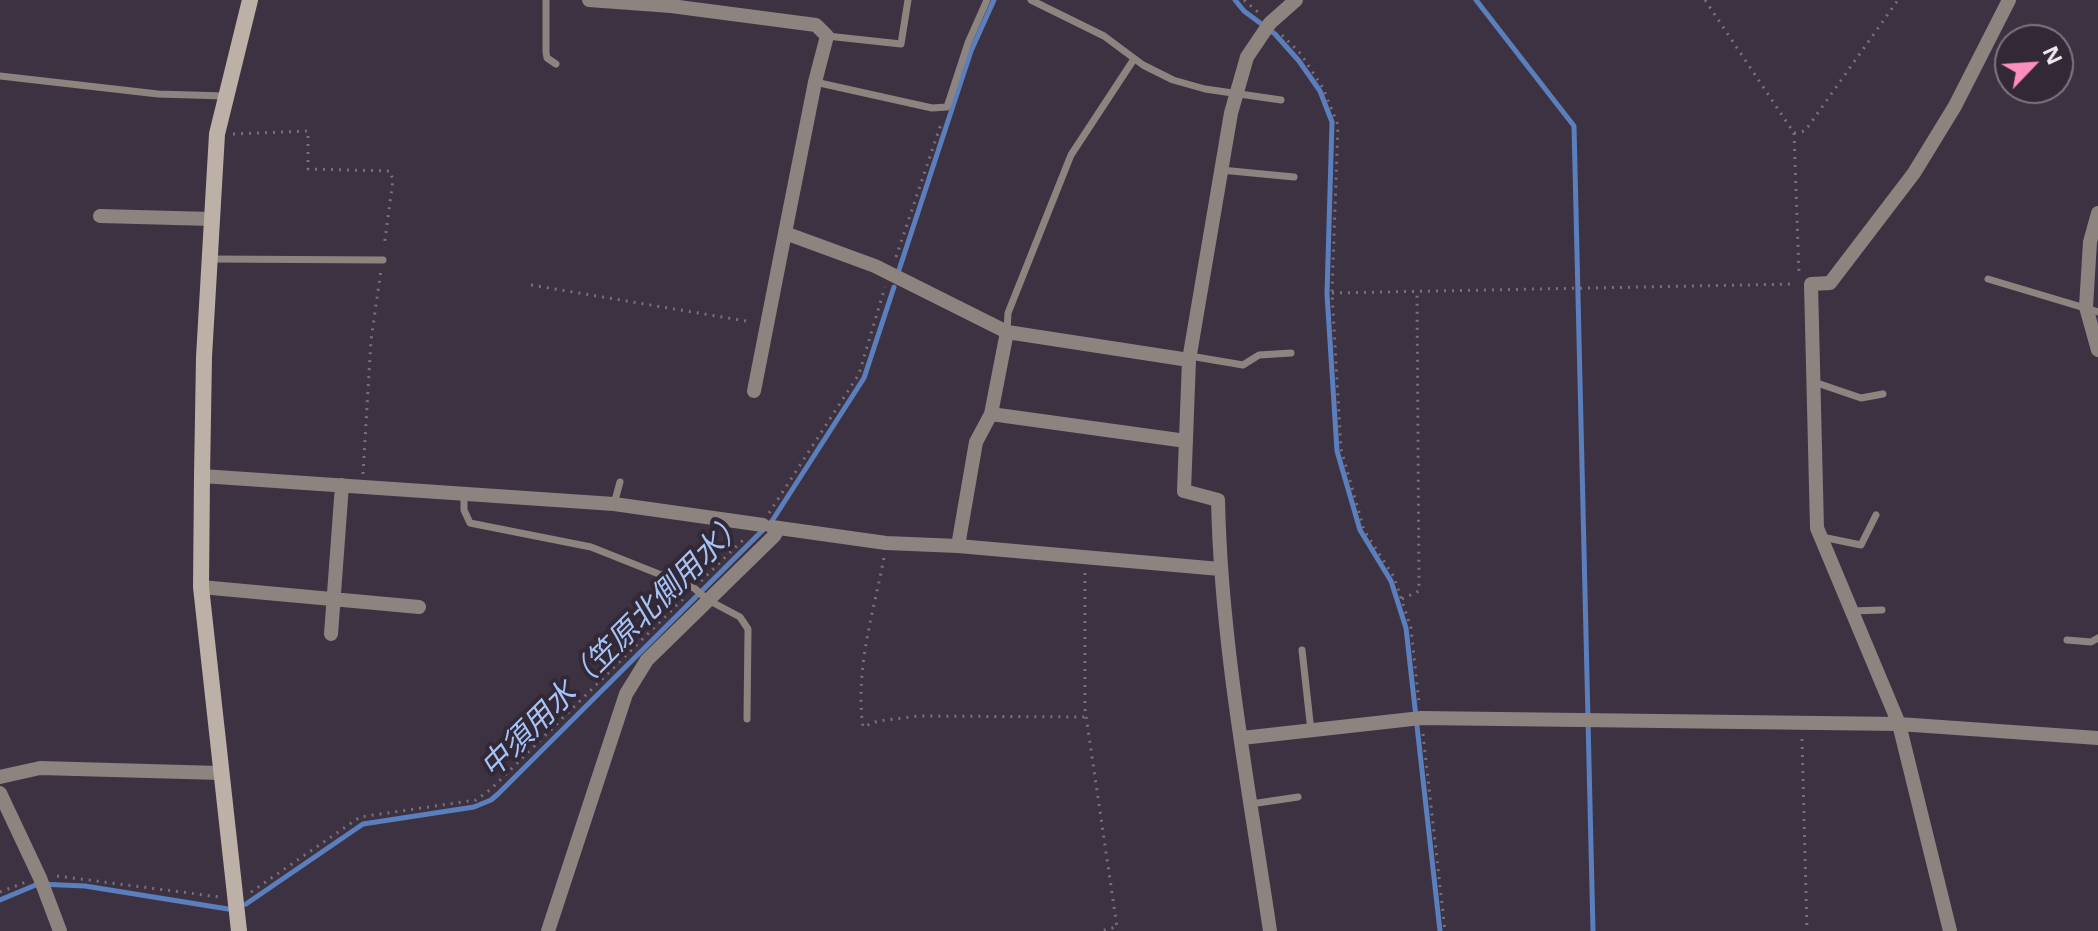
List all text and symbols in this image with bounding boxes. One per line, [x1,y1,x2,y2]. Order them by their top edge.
north arrow [1994,24,2074,104]
text: N [2037,40,2071,69]
water label: 中須用水（笠原北側用水） [474,506,754,786]

